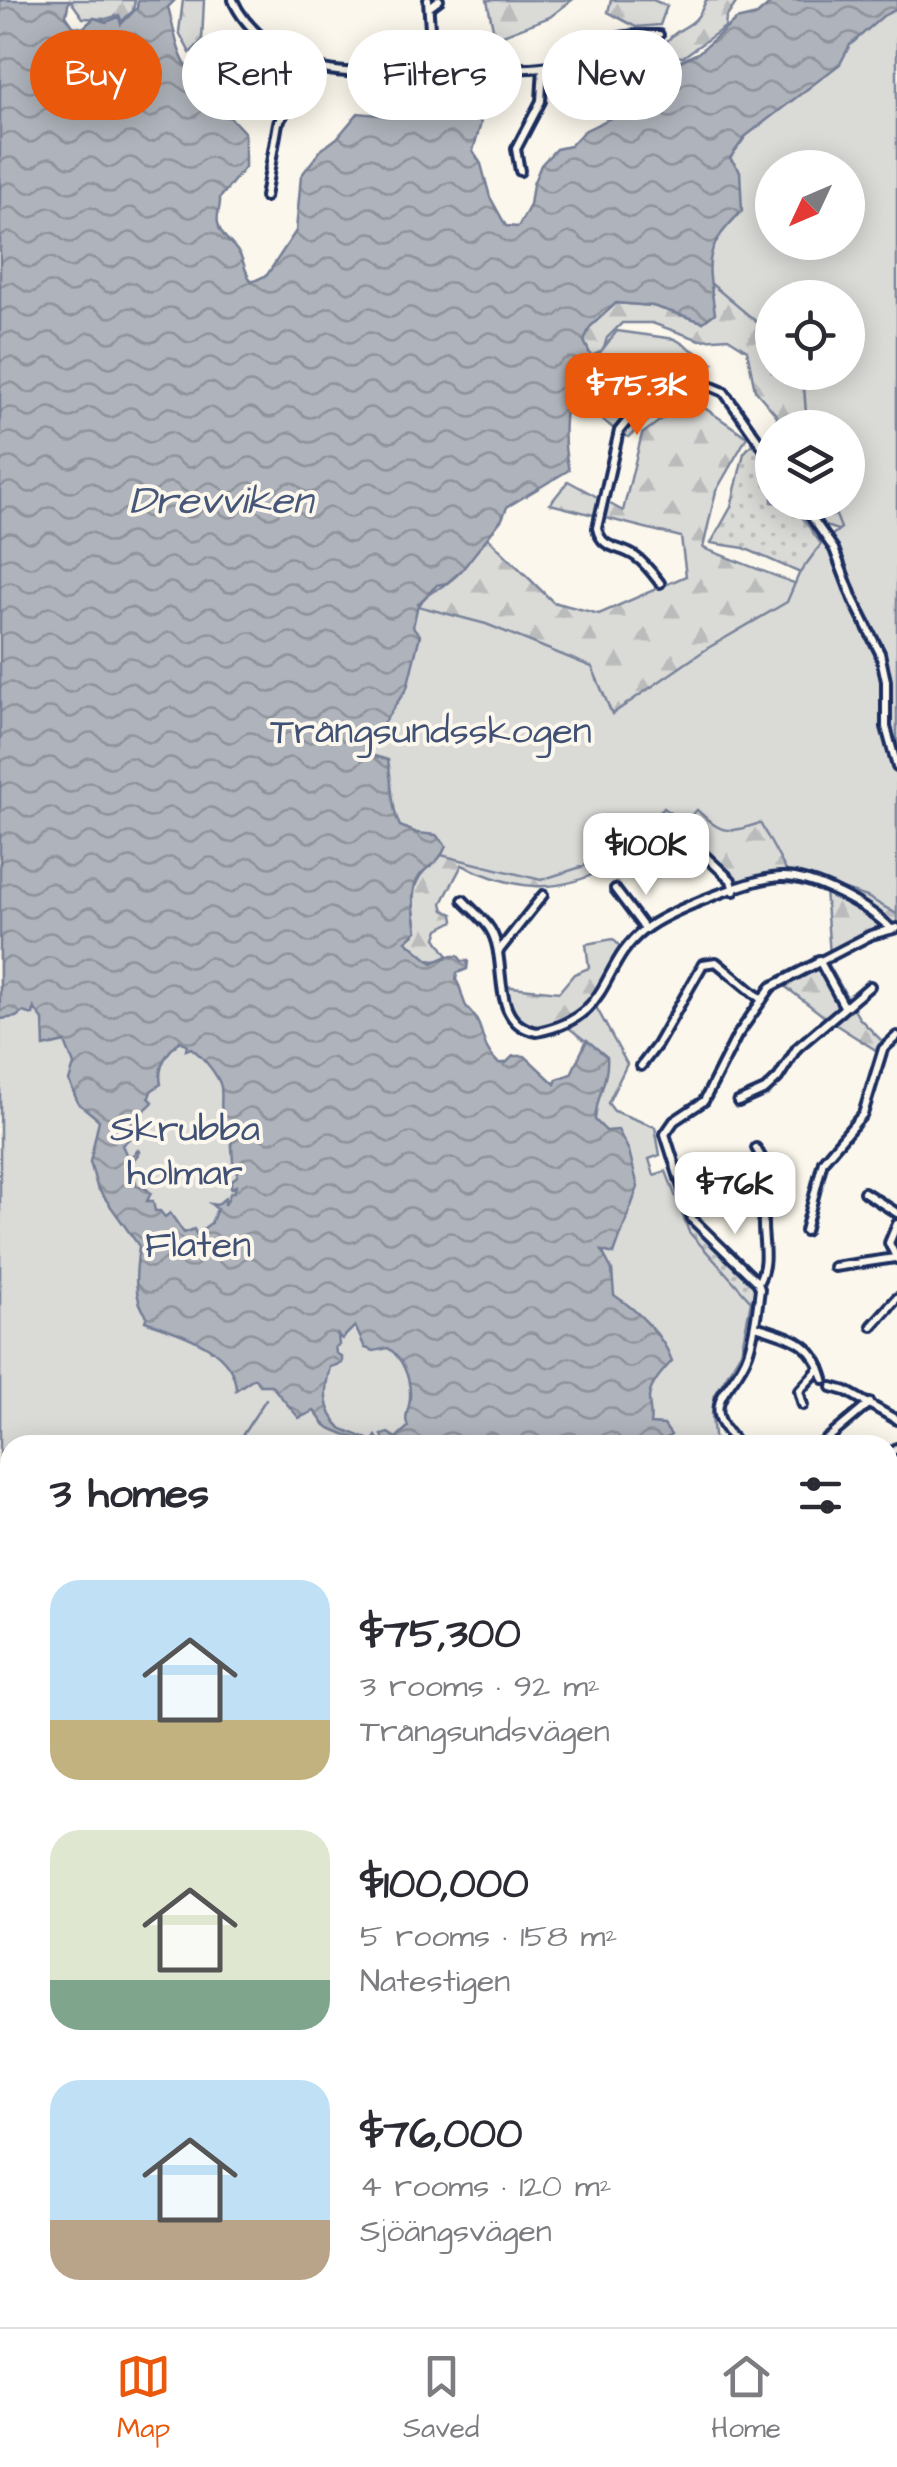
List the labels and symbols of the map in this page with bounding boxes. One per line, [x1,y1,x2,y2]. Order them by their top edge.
north arrow [755,150,865,260]
pin: $75.3K [556,353,718,438]
water label: Drevviken [129,474,316,529]
park label: Trångsundsskogen [270,706,592,758]
pin: $100K [576,813,716,898]
park label: Skrubba holmar [110,1104,260,1200]
pin: $76K [676,1152,794,1237]
park label: Flaten [145,1220,251,1272]

